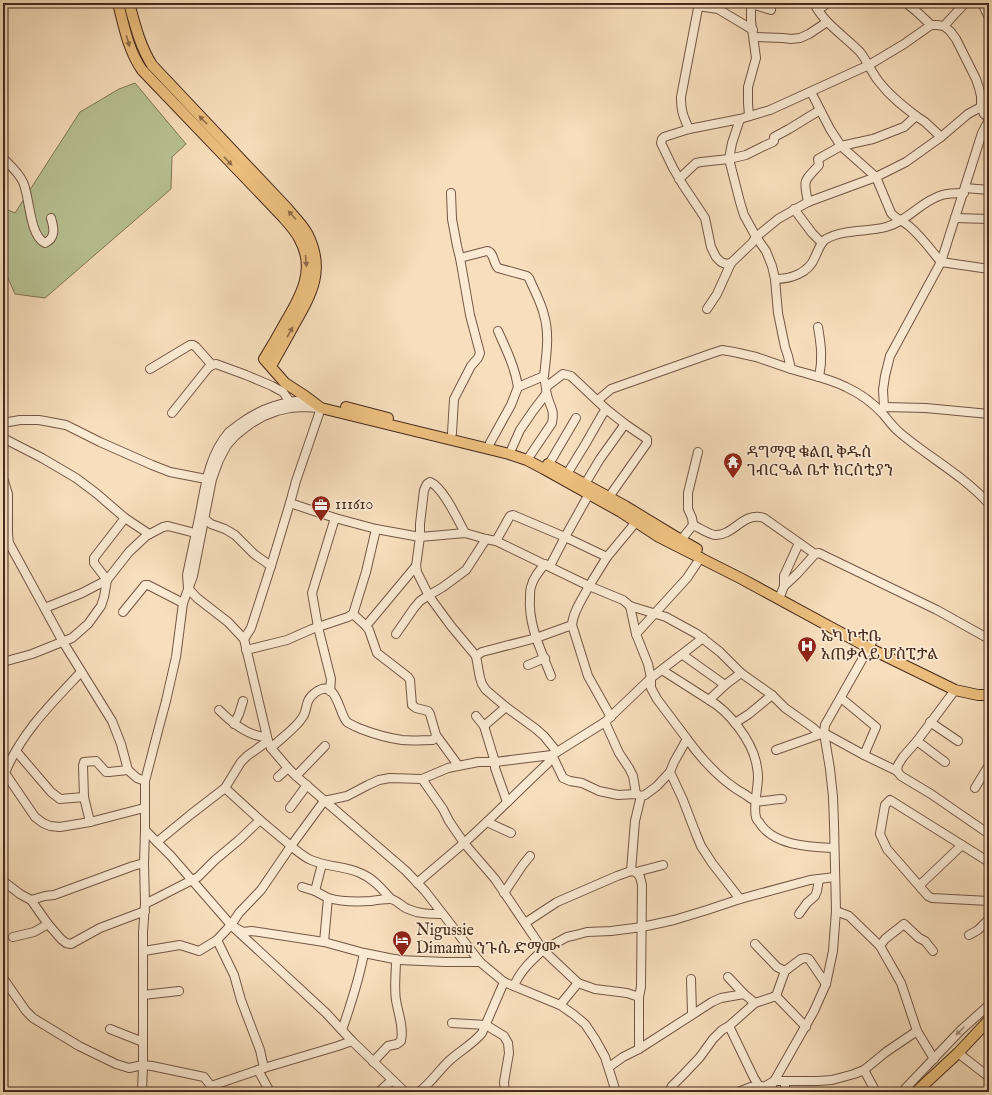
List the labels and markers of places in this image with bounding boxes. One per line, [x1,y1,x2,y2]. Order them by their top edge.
place label: ዳግማዊ ቁልቢ ቅዱስ ገብርዔል ቤተ ክርስቲያን [747,443,893,481]
temple icon: ዳግማዊ ቁልቢ ቅዱስ ገብርዔል ቤተ ክርስቲያን [722,451,744,479]
office icon: 111610 [310,494,332,522]
place label: 111610 [335,495,373,515]
place label: ኤካ ኮተቤ አጠቃላይ ሆስፒታል [821,627,938,665]
hospital icon: ኤካ ኮተቤ አጠቃላይ ሆስፒታል [796,635,818,663]
place label: Nigussie Dimamu ንጉሴ ድማሙ [416,921,561,959]
hotel icon: Nigussie Dimamu ንጉሴ ድማሙ [391,929,413,957]

